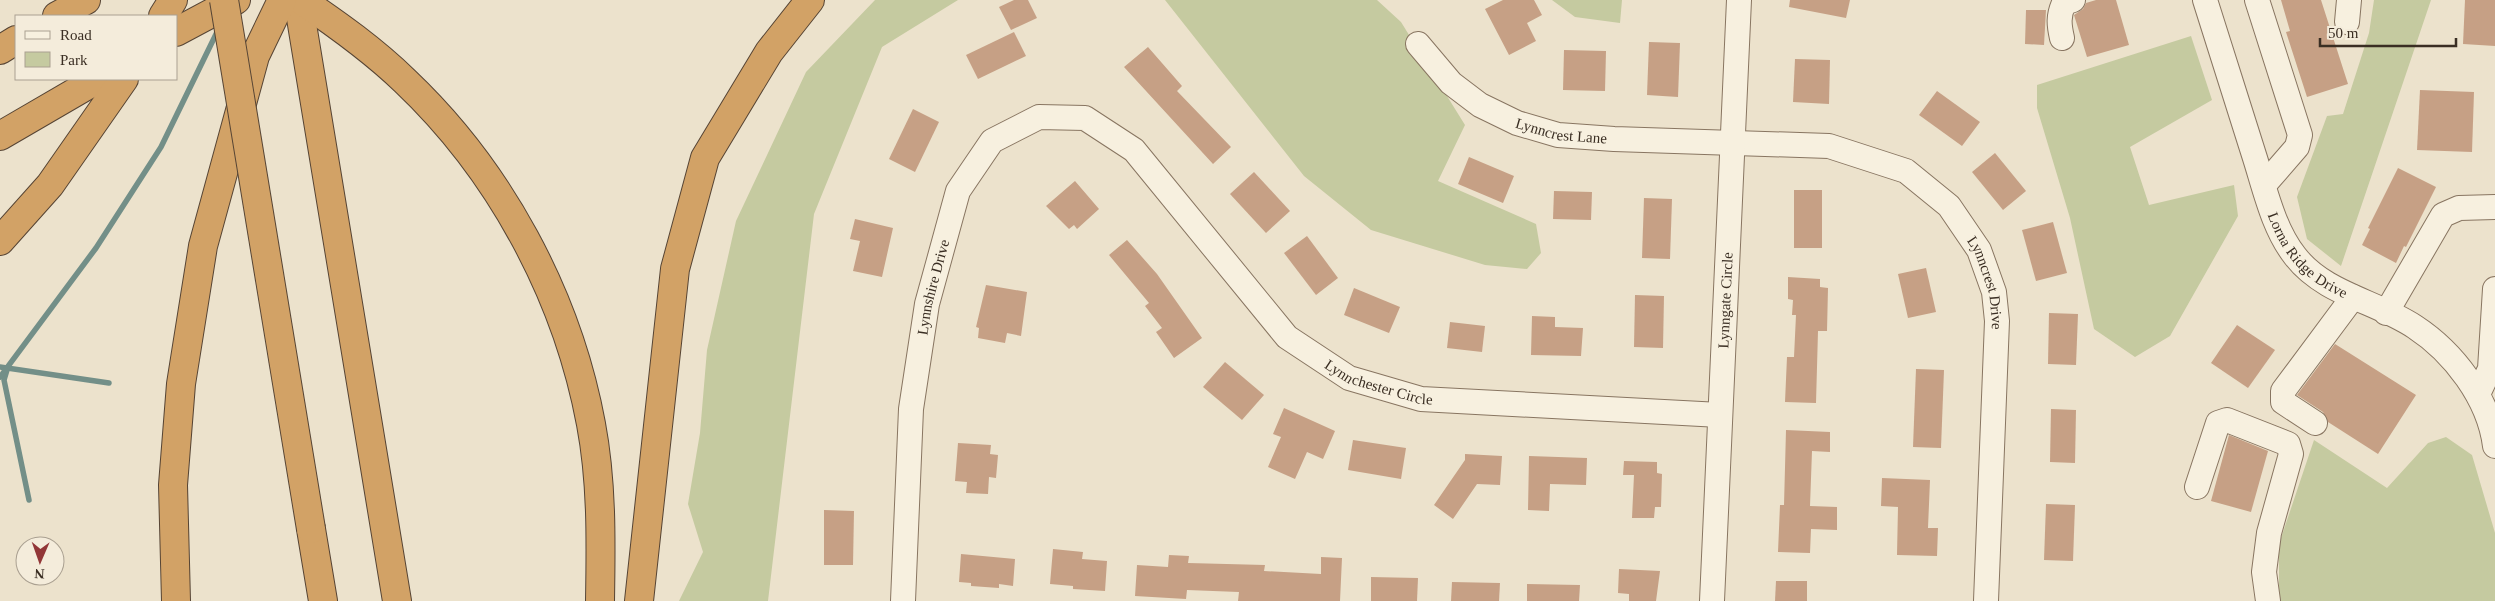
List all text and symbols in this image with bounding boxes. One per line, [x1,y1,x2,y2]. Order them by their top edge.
legend [15,15,178,80]
scale bar [2320,15,2456,47]
text: 50 m [2328,25,2359,41]
text: Road [60,27,92,43]
text: Park [60,52,88,68]
street label: Lynncrest Lane [1514,115,1608,147]
street label: Lorna Ridge Drive [2265,210,2350,301]
street label: Lynncrest Drive [1964,233,2005,330]
street label: Lynnshire Drive [914,237,952,336]
street label: Lynngate Circle [1715,252,1736,349]
street label: Lynnchester Circle [1322,356,1433,408]
north arrow [15,536,65,586]
text: N [34,566,45,581]

